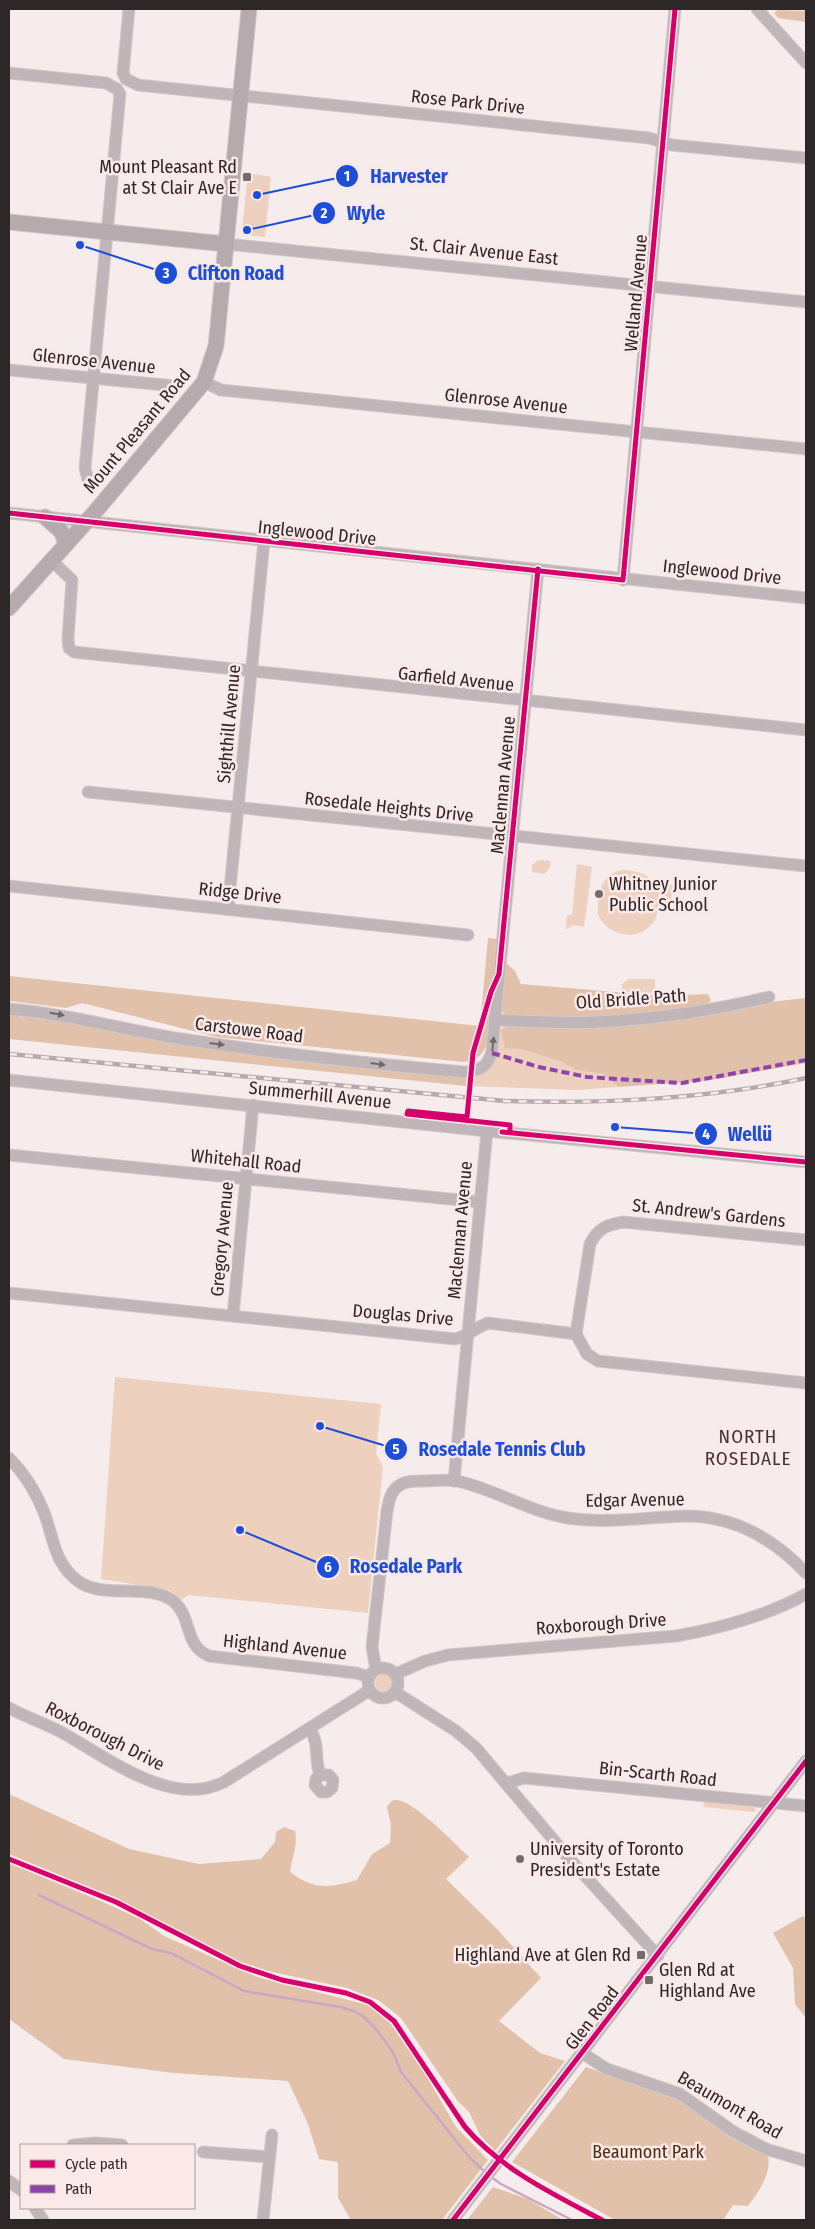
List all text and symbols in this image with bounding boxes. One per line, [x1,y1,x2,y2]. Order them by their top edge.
street label: Rose Park Drive [410,85,526,119]
place label: Mount Pleasant Rd at St Clair Ave E [99,156,237,199]
callout: Harvester [335,159,457,193]
text: Harvester [370,165,449,188]
text: 1 [344,167,350,185]
marker: Mount Pleasant Rd at St Clair Ave E [241,171,253,183]
callout: Wyle [312,196,395,230]
text: Wyle [347,202,386,225]
text: 2 [320,204,328,222]
street label: St. Clair Avenue East [409,232,559,270]
street label: Welland Avenue [620,233,652,353]
callout: Clifton Road [153,256,295,290]
text: Clifton Road [188,262,284,285]
text: 3 [161,264,170,282]
street label: Glenrose Avenue [31,344,157,378]
street label: Mount Pleasant Road [78,364,196,498]
street label: Glenrose Avenue [443,384,569,418]
street label: Inglewood Drive [257,516,377,550]
street label: Inglewood Drive [662,555,782,589]
street label: Garfield Avenue [397,662,515,696]
street label: Sighthill Avenue [213,664,245,784]
street label: Maclennan Avenue [486,715,520,855]
street label: Rosedale Heights Drive [303,787,475,827]
place label: Whitney Junior Public School [609,873,718,916]
street label: Ridge Drive [197,878,283,908]
marker: Whitney Junior Public School [593,888,605,900]
street label: Old Bridle Path [575,984,687,1014]
one-way arrow [50,1011,66,1019]
street label: Carstowe Road [194,1012,304,1048]
one-way arrow [489,1035,497,1051]
one-way arrow [209,1040,225,1048]
one-way arrow [370,1060,386,1068]
street label: Summerhill Avenue [248,1077,392,1113]
callout: Wellü [693,1117,783,1151]
text: Wellü [728,1123,772,1146]
text: 4 [702,1125,710,1143]
street label: Whitehall Road [190,1144,302,1178]
street label: Maclennan Avenue [443,1160,477,1300]
street label: Gregory Avenue [206,1181,238,1297]
street label: St. Andrew's Gardens [631,1194,787,1232]
street label: Douglas Drive [352,1300,454,1330]
district label: NORTH ROSEDALE [705,1425,791,1470]
callout: Rosedale Tennis Club [384,1432,596,1466]
text: Rosedale Tennis Club [419,1438,585,1461]
text: 5 [392,1440,400,1458]
street label: Edgar Avenue [585,1488,685,1512]
callout: Rosedale Park [315,1550,473,1584]
text: Rosedale Park [350,1555,462,1578]
text: 6 [324,1558,332,1576]
street label: Roxborough Drive [535,1608,667,1640]
street label: Highland Avenue [222,1630,348,1664]
street label: Roxborough Drive [42,1697,168,1776]
street label: Bin-Scarth Road [598,1757,718,1791]
place label: University of Toronto President's Estate [530,1838,684,1881]
marker: University of Toronto President's Estate [514,1853,526,1865]
place label: Highland Ave at Glen Rd [455,1944,631,1966]
marker: Highland Ave at Glen Rd [635,1949,647,1961]
place label: Glen Rd at Highland Ave [659,1959,756,2002]
marker: Glen Rd at Highland Ave [643,1974,655,1986]
street label: Glen Road [560,1982,624,2054]
street label: Beaumont Road [674,2066,786,2144]
park label: Beaumont Park [592,2141,704,2163]
legend [20,2144,195,2209]
text: Cycle path [65,2155,128,2173]
text: Path [65,2180,92,2198]

